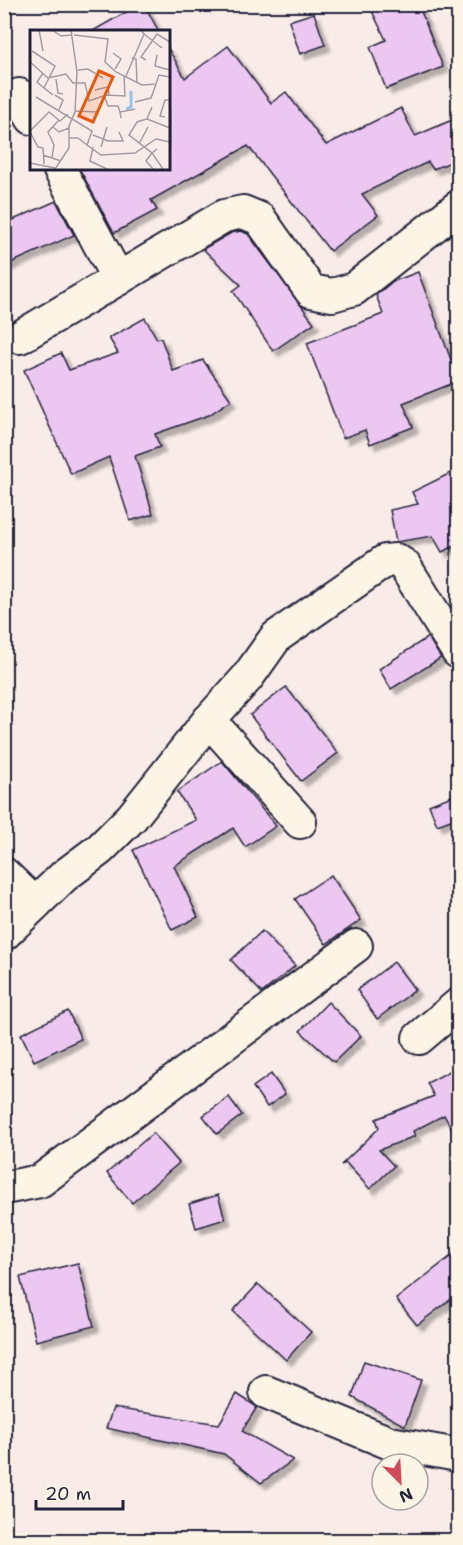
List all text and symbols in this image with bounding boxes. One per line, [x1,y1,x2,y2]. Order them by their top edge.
inset map [30,30,170,170]
north arrow [370,1452,430,1512]
scale bar [36,1473,123,1511]
text: 20 m [45,1482,91,1506]
text: N [396,1483,416,1507]

